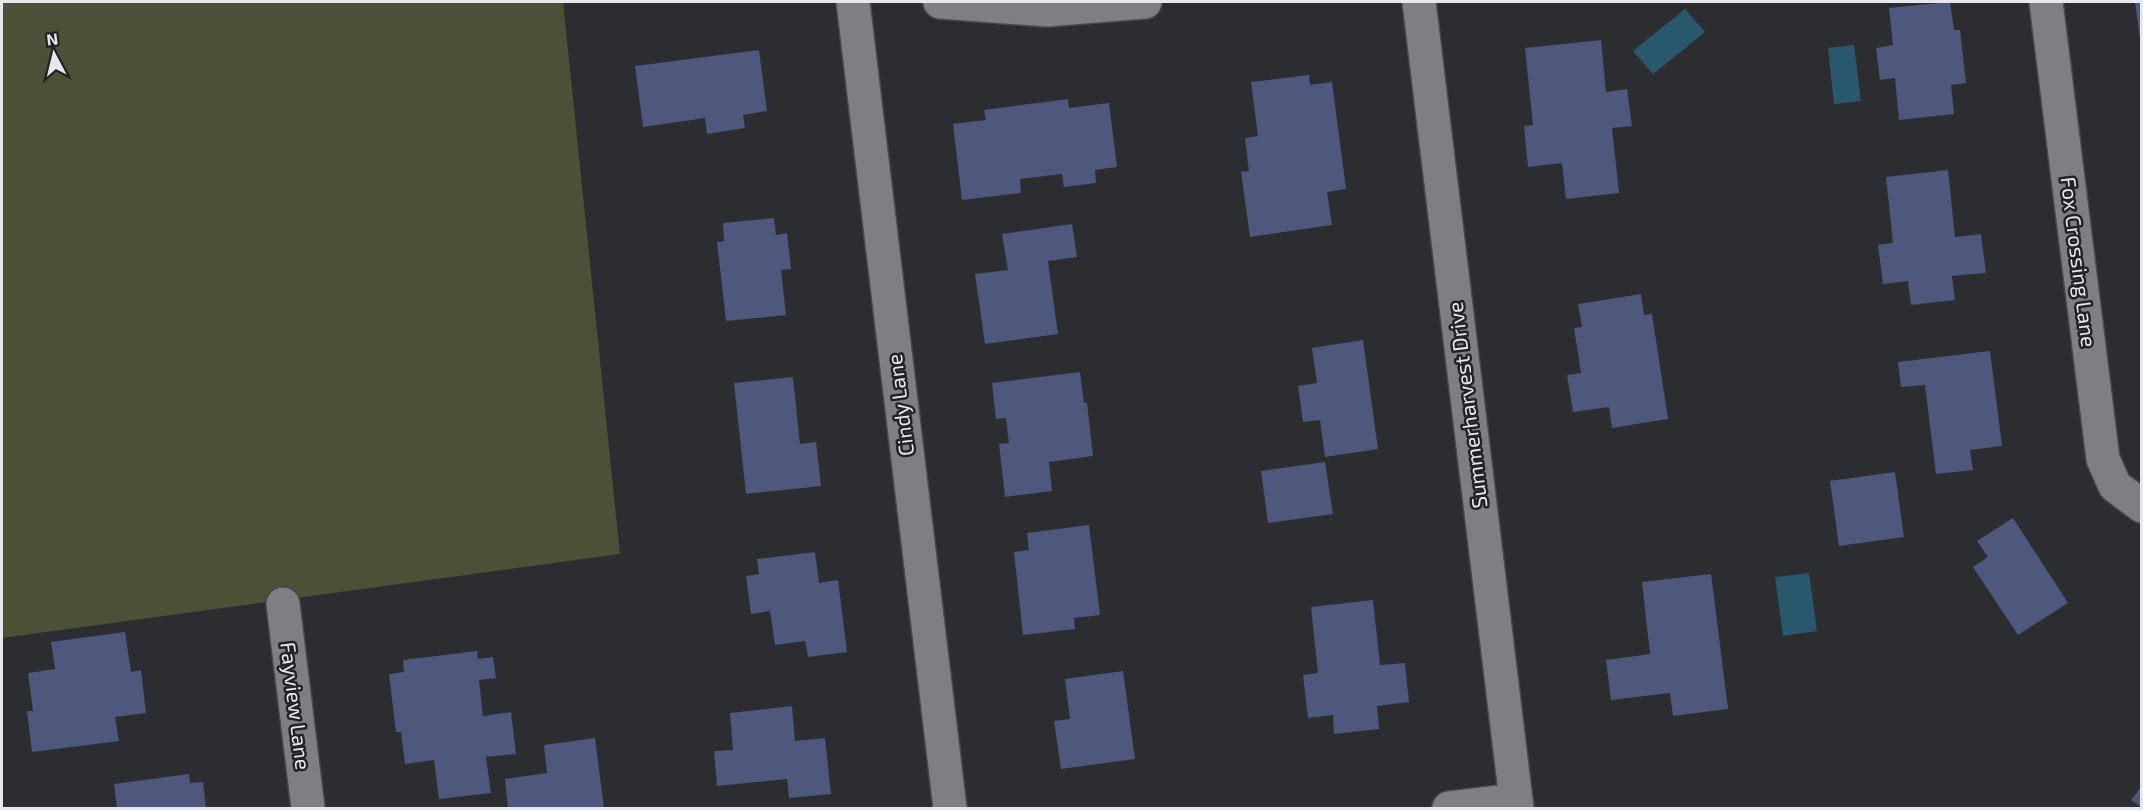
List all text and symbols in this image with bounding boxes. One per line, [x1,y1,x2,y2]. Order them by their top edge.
north arrow [24,24,84,84]
text: N [45,28,59,49]
street label: Fox Crossing Lane [2057,175,2102,348]
street label: Summerharvest Drive [1441,300,1492,510]
street label: Cindy Lane [881,353,918,458]
street label: Fayview Lane [276,641,317,771]

